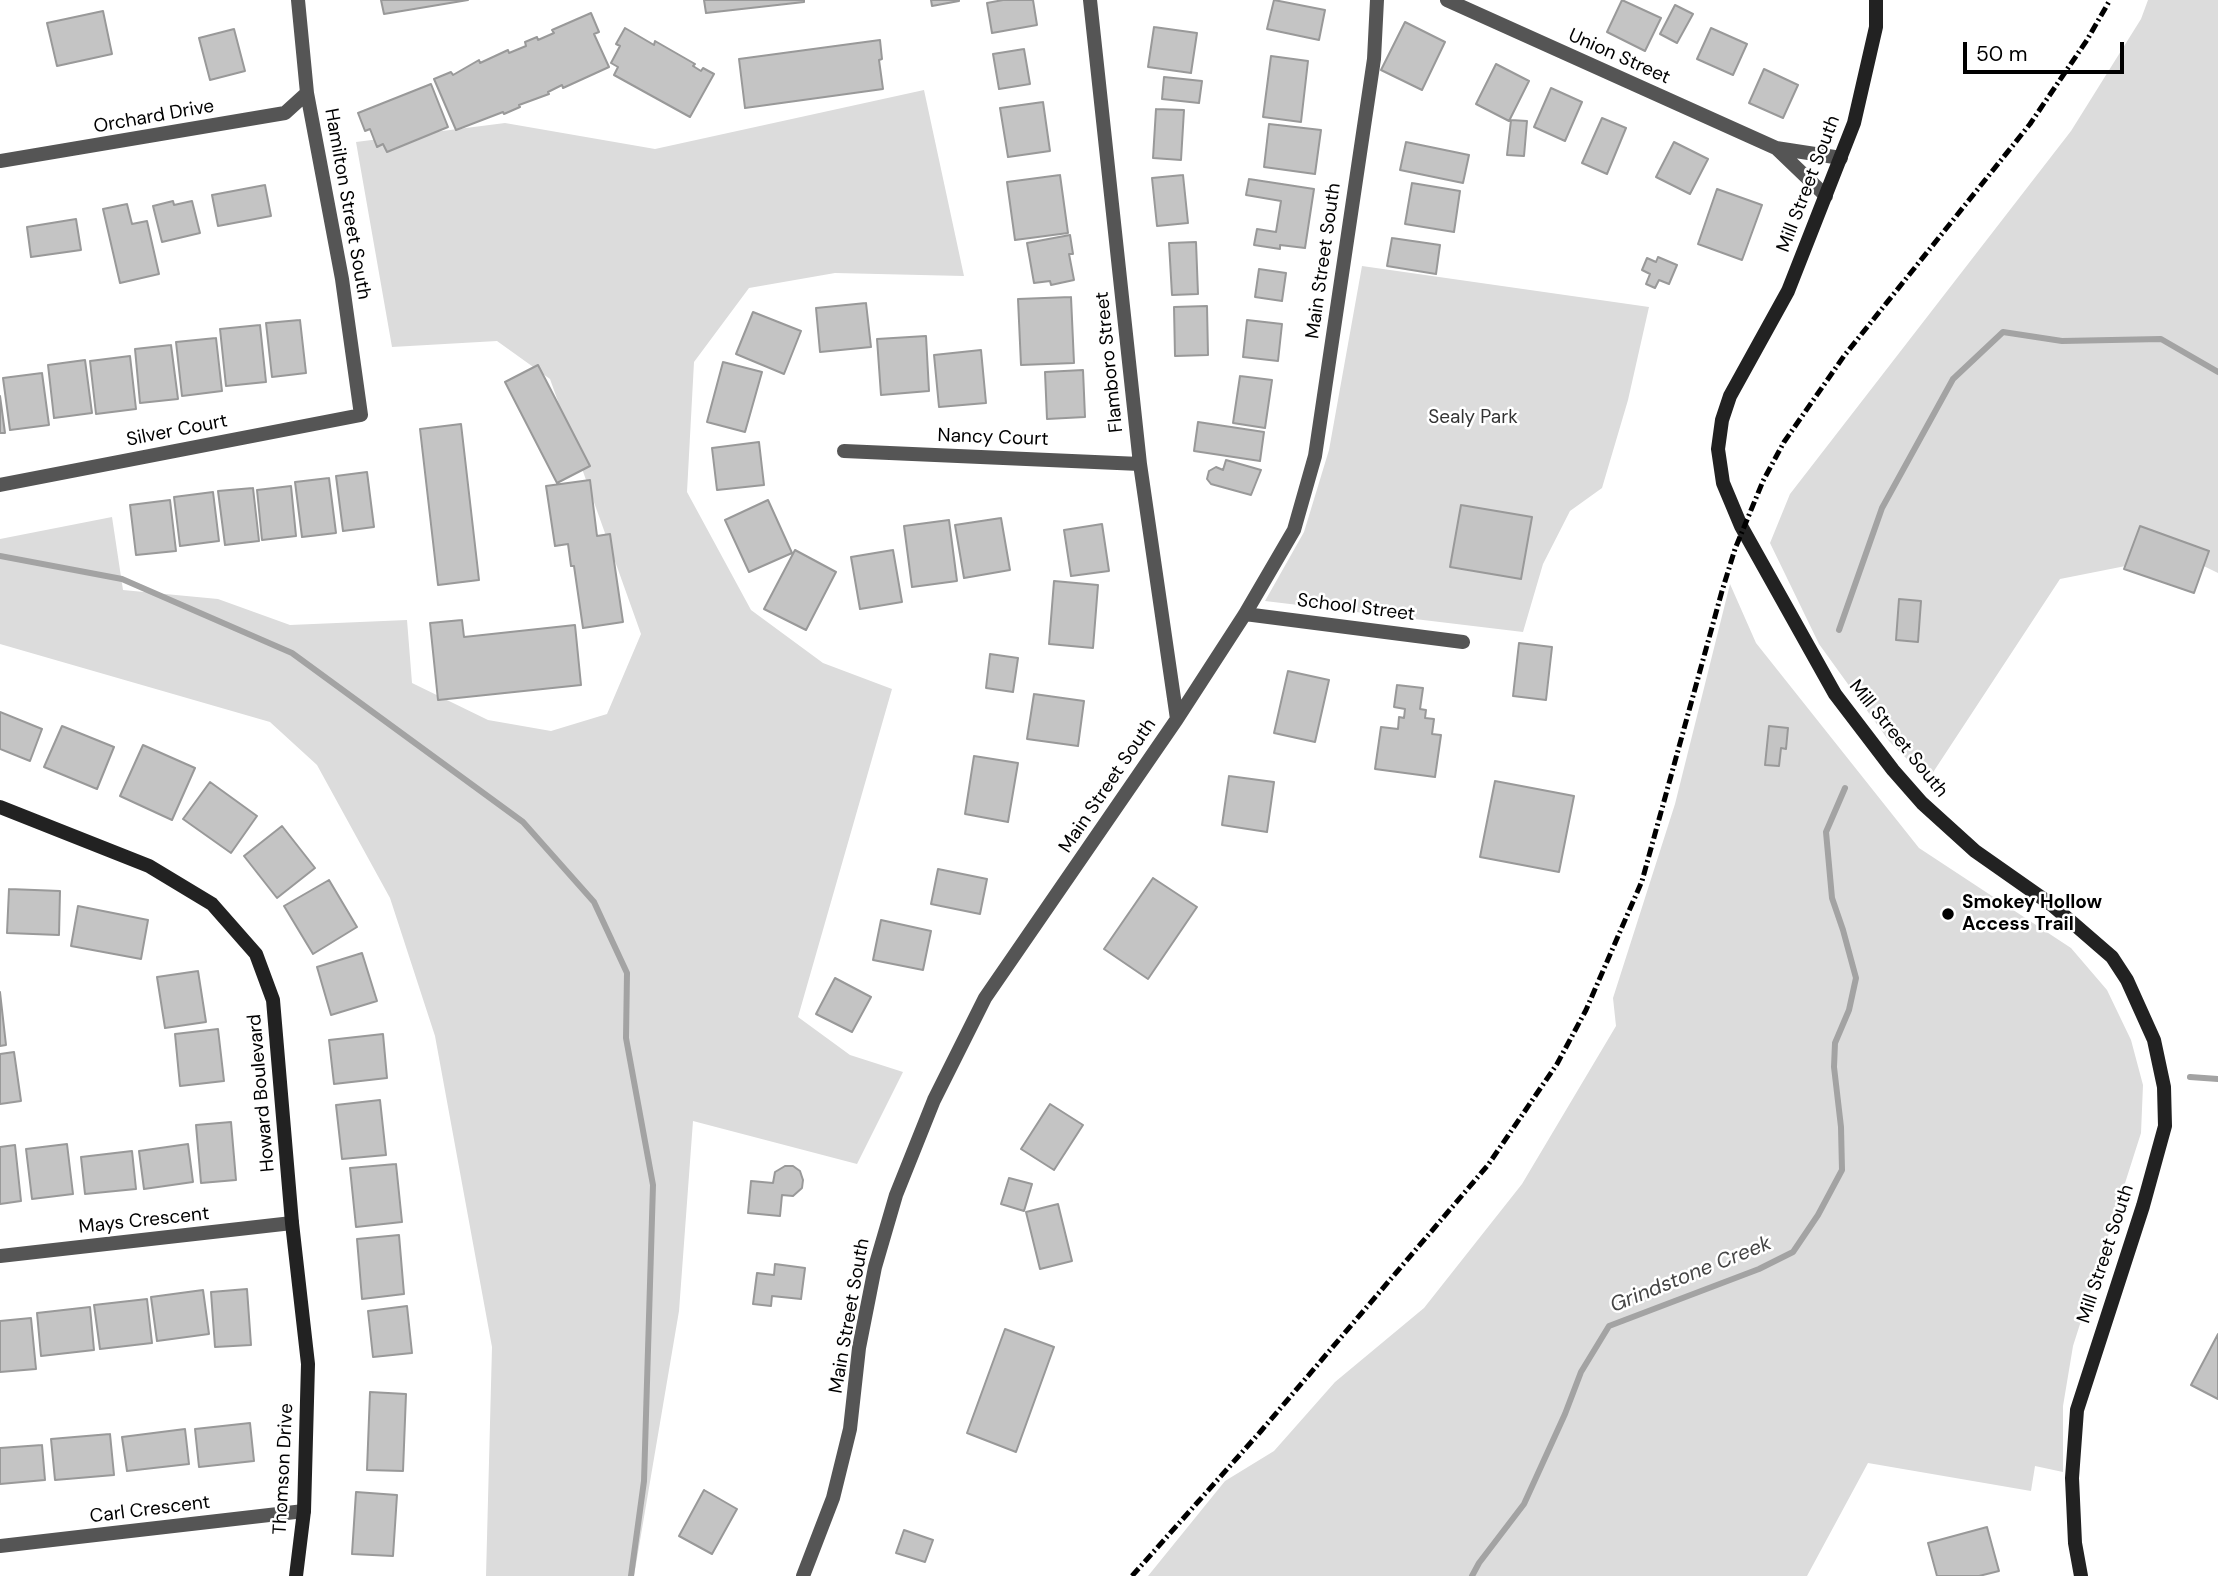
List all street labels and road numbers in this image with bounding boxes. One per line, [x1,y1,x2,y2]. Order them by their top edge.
street label: Union Street [1565,24,1673,90]
street label: Orchard Drive [92,95,216,139]
street label: Hamilton Street South [319,107,375,301]
street label: Mill Street South [1772,112,1846,256]
street label: Main Street South [1302,182,1346,340]
street label: Flamboro Street [1091,290,1129,434]
street label: Silver Court [125,410,229,452]
street label: Nancy Court [937,425,1049,451]
street label: School Street [1296,589,1416,627]
street label: Mill Street South [1844,676,1952,802]
street label: Main Street South [1055,714,1161,858]
street label: Howard Boulevard [244,1013,280,1173]
street label: Mill Street South [2073,1182,2139,1326]
street label: Mays Crescent [78,1203,210,1239]
street label: Main Street South [825,1237,875,1395]
street label: Thomson Drive [269,1403,299,1535]
street label: Carl Crescent [89,1491,211,1529]

